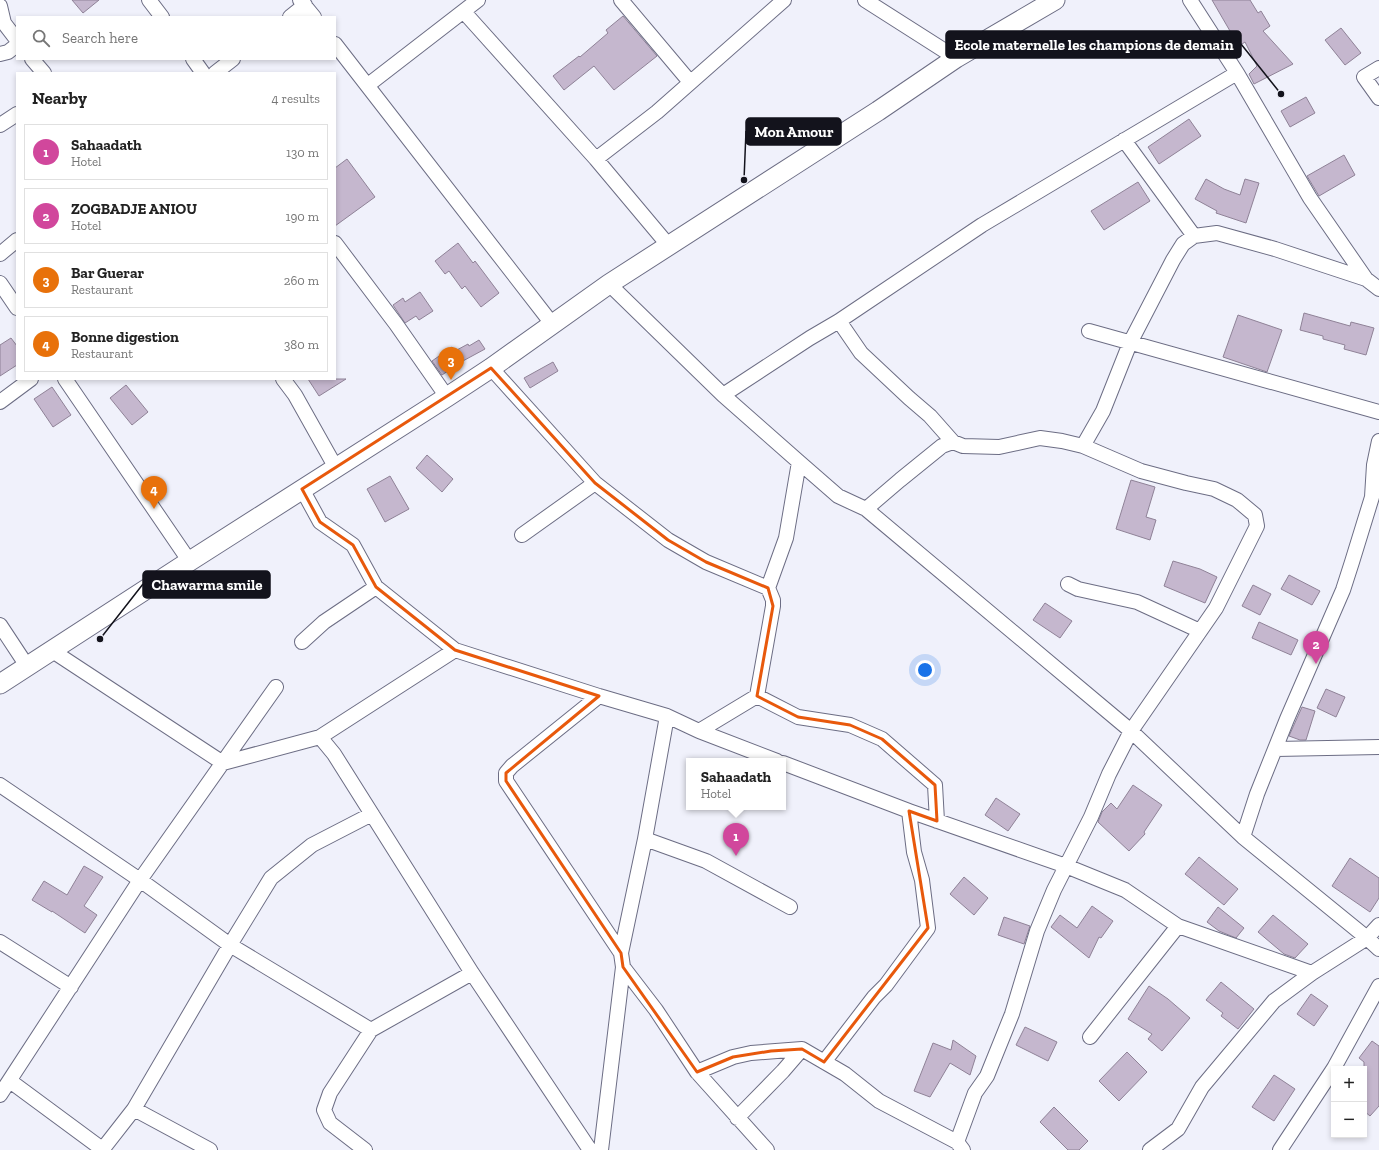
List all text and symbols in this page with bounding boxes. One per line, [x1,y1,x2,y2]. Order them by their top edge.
search box [16,16,336,60]
icon: search [30,27,52,49]
text: Search here [62,29,138,47]
callout: Ecole maternelle les champions de demain [946,31,1241,58]
text: Ecole maternelle les champions de demain [954,36,1234,54]
text: Nearby [32,88,87,108]
text: 4 results [272,91,320,106]
callout: Mon Amour [746,118,841,145]
text: Mon Amour [754,123,834,141]
text: Sahaadath [71,136,142,154]
text: 1 [43,145,49,160]
text: 130 m [286,145,319,160]
text: Hotel [71,154,102,169]
text: ZOGBADJE ANIOU [71,200,197,218]
text: 2 [43,209,49,224]
text: 190 m [285,209,319,224]
text: Hotel [71,218,102,233]
text: Bar Guerar [71,264,144,282]
text: 3 [43,273,49,288]
text: 260 m [284,273,319,288]
text: Restaurant [71,282,133,297]
text: Bonne digestion [71,328,179,346]
text: 4 [42,337,50,352]
text: 380 m [284,337,319,352]
text: Restaurant [71,346,133,361]
pin: 3 [438,347,464,380]
pin: 4 [141,476,167,509]
callout: Chawarma smile [143,571,270,598]
text: Chawarma smile [152,576,262,594]
pin: 2 [1303,631,1329,664]
your location [915,660,935,680]
popup [686,758,786,810]
text: Sahaadath [701,768,771,786]
text: Hotel [701,786,731,801]
pin: 1 [723,823,749,856]
map controls [1331,1066,1367,1138]
button: + [1331,1066,1367,1102]
button: − [1331,1102,1367,1138]

